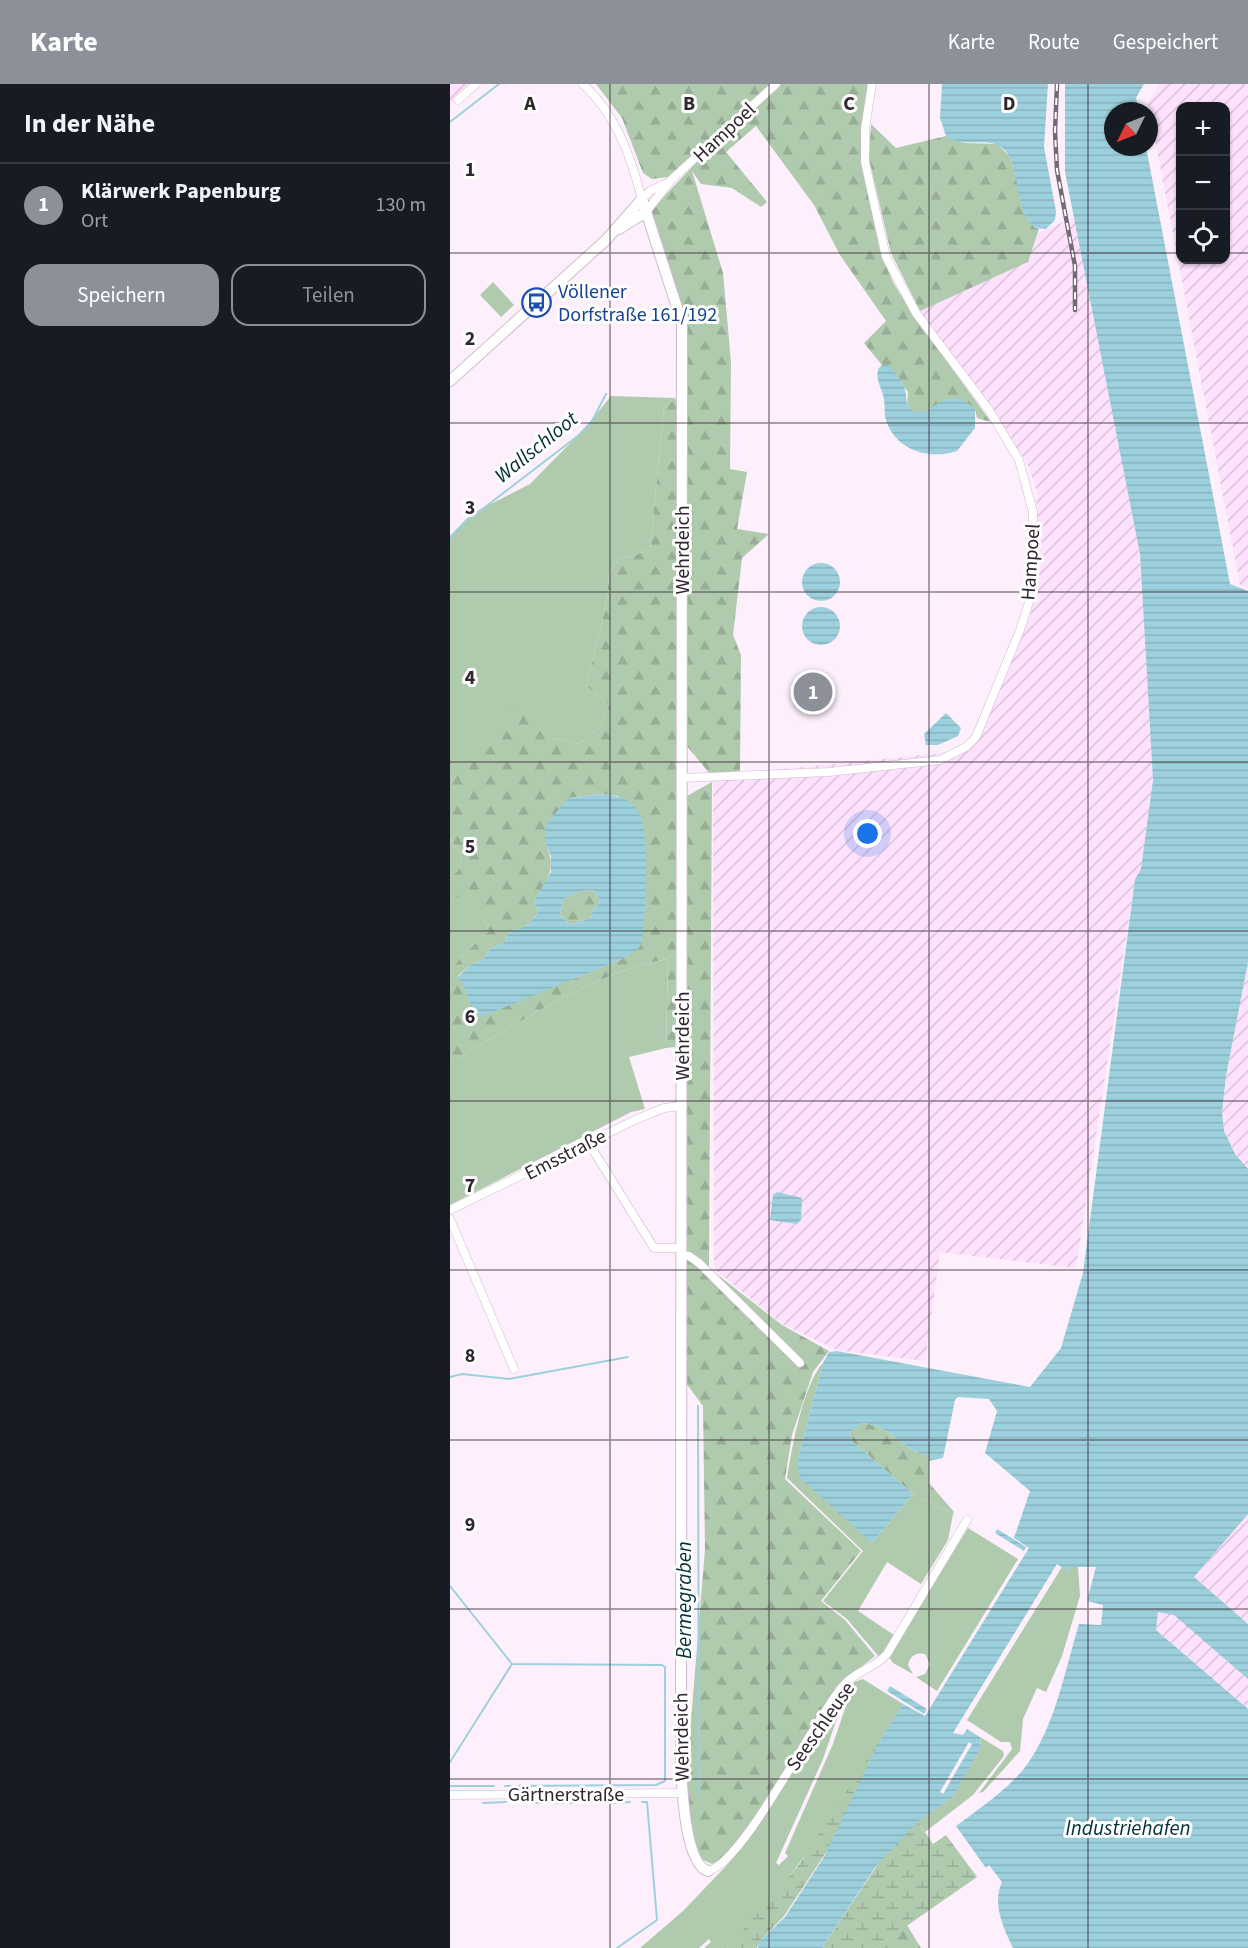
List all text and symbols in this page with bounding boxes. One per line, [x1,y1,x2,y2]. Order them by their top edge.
text: Karte [30,22,98,62]
text: Karte [948,27,995,57]
text: Route [1028,27,1080,57]
text: Gespeichert [1113,27,1218,57]
text: A [523,90,536,118]
text: B [683,90,695,118]
text: C [843,90,855,118]
text: D [1003,90,1015,118]
street label: Hampoel [687,96,762,169]
north arrow [1104,102,1158,156]
map controls [1176,102,1230,264]
button: + [1176,102,1230,156]
text: In der Nähe [24,105,155,142]
text: 1 [465,156,475,184]
button: − [1176,156,1230,210]
text: Klärwerk Papenburg [81,175,281,207]
text: 1 [38,191,49,219]
text: 130 m [376,191,426,219]
text: Ort [81,207,108,235]
button: locate [1176,210,1230,264]
button: Speichern [24,264,219,326]
button: Teilen [231,264,426,326]
place label: Völlener Dorfstraße 161/192 [558,278,717,329]
bus stop icon: Völlener Dorfstraße 161/192 [521,286,553,318]
text: 2 [465,325,475,353]
water label: Wallschloot [488,403,585,490]
text: 3 [465,494,475,522]
street label: Wehrdeich [669,505,697,595]
street label: Hampoel [1014,523,1048,601]
text: 4 [465,664,476,692]
pin: 1 [794,670,832,714]
your location [853,819,882,848]
text: 5 [465,833,475,861]
street label: Wehrdeich [669,991,697,1081]
text: 6 [465,1003,475,1031]
street label: Emsstraße [520,1122,611,1187]
text: 7 [465,1172,475,1200]
text: 8 [465,1342,475,1370]
text: 9 [465,1511,475,1539]
water label: Bermegraben [669,1541,699,1659]
street label: Seeschleuse [780,1676,862,1777]
street label: Wehrdeich [667,1692,697,1782]
street label: Gärtnerstraße [508,1781,624,1809]
water label: Industriehafen [1066,1813,1191,1843]

